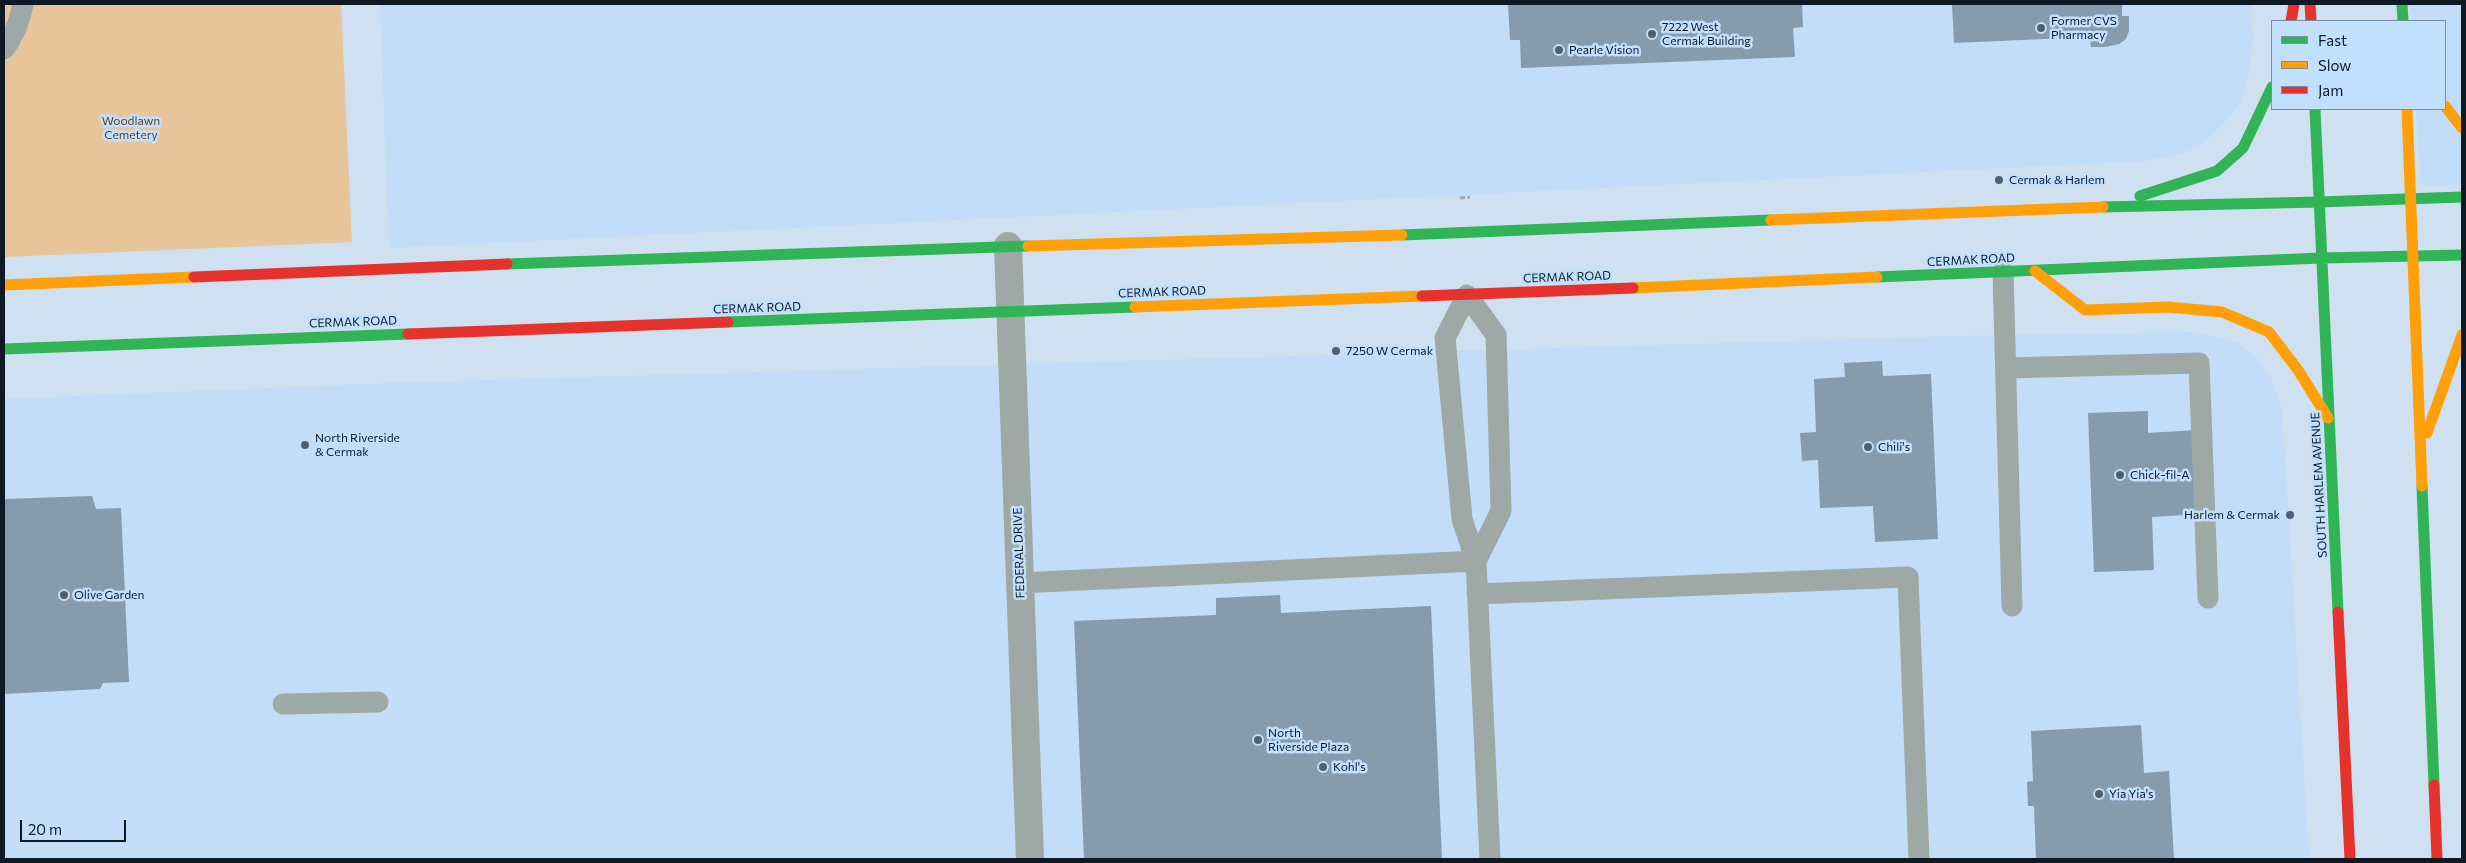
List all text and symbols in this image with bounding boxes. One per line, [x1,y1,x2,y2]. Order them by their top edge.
place label: Former CVS Pharmacy [2051,14,2117,42]
place label: 7222 West Cermak Building [1662,20,1751,48]
legend [2271,20,2446,110]
marker: Former CVS Pharmacy [2035,22,2047,34]
marker: 7222 West Cermak Building [1646,28,1658,40]
text: Fast [2318,31,2347,49]
place label: Pearle Vision [1569,43,1639,57]
marker: Pearle Vision [1553,44,1565,56]
text: Slow [2318,56,2351,74]
text: Jam [2318,81,2343,99]
park label: Woodlawn Cemetery [102,114,160,142]
place label: Cermak & Harlem [2009,173,2105,187]
marker: Cermak & Harlem [1993,174,2005,186]
street label: CERMAK ROAD [1927,251,2015,269]
street label: CERMAK ROAD [1523,268,1611,286]
street label: CERMAK ROAD [1118,283,1206,301]
street label: CERMAK ROAD [713,299,801,317]
street label: CERMAK ROAD [309,313,397,331]
place label: 7250 W Cermak [1346,344,1433,358]
marker: 7250 W Cermak [1330,345,1342,357]
street label: SOUTH HARLEM AVENUE [2308,412,2330,558]
place label: North Riverside & Cermak [315,431,400,459]
marker: North Riverside & Cermak [299,439,311,451]
place label: Chili's [1878,440,1910,454]
marker: Chili's [1862,441,1874,453]
place label: Chick-fil-A [2130,468,2189,482]
marker: Chick-fil-A [2114,469,2126,481]
street label: FEDERAL DRIVE [1010,507,1028,599]
place label: Harlem & Cermak [2184,508,2280,522]
marker: Harlem & Cermak [2284,509,2296,521]
place label: Olive Garden [74,588,144,602]
marker: Olive Garden [58,589,70,601]
place label: North Riverside Plaza [1268,726,1349,754]
marker: North Riverside Plaza [1252,734,1264,746]
place label: Kohl's [1333,760,1366,774]
marker: Kohl's [1317,761,1329,773]
place label: Yia Yia's [2109,787,2154,801]
marker: Yia Yia's [2093,788,2105,800]
scale bar [22,810,129,842]
text: 20 m [28,820,62,838]

